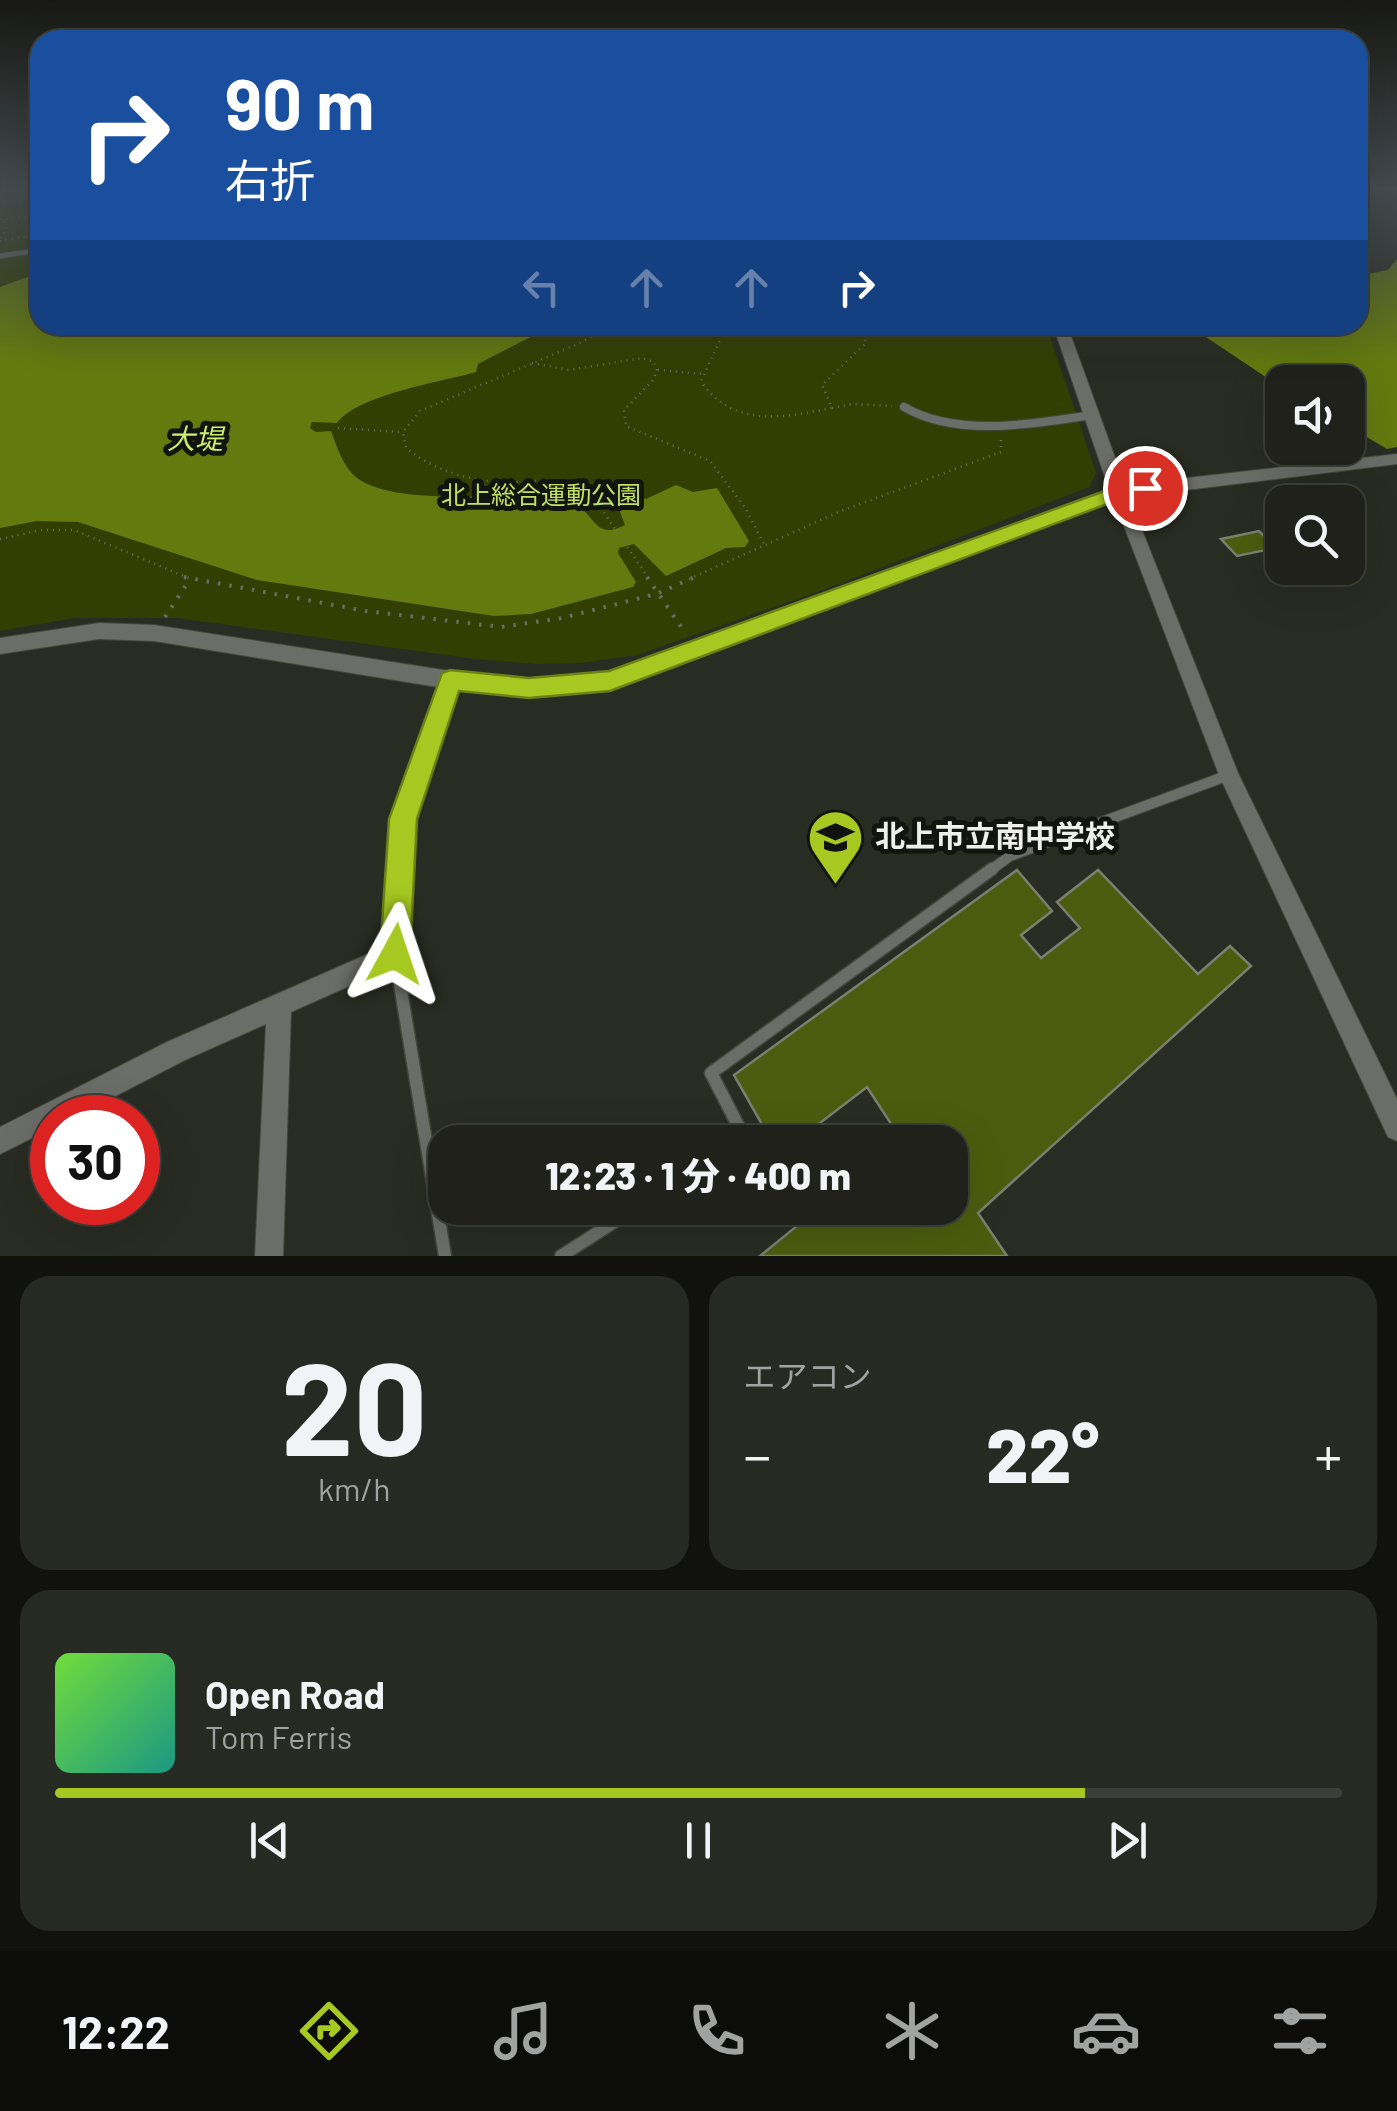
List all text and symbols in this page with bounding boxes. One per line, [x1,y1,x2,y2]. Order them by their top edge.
text: 90 m [225,60,375,144]
icon: right [60,70,190,200]
text: 右折 [225,152,315,206]
icon: left [514,260,569,315]
icon: ahead [619,260,674,315]
icon: ahead [724,260,779,315]
icon: right [829,260,884,315]
map controls [1265,365,1365,585]
button: sound [1265,365,1365,465]
water label: 大堤 [167,421,226,455]
pin [1103,446,1188,531]
icon: arrive [1118,461,1173,516]
park label: 北上総合運動公園 [441,479,641,509]
button: search [1265,485,1365,585]
school or university icon: 北上市立南中学校 [806,807,866,886]
place label: 北上市立南中学校 [875,817,1115,853]
position arrow [343,902,447,1006]
speed limit sign: 30 [30,1095,160,1225]
text: 12:23 · 1 分 · 400 m [545,1152,851,1198]
text: 20 [281,1326,428,1482]
text: エアコン [744,1356,872,1394]
text: 22° [986,1408,1099,1498]
text: − [744,1421,771,1487]
text: + [1314,1421,1342,1487]
text: km/h [318,1469,390,1507]
text: Open Road [205,1671,385,1717]
text: Tom Ferris [205,1717,352,1755]
icon: previous [242,1813,297,1868]
icon: pause [671,1813,726,1868]
icon: next [1100,1813,1155,1868]
icon: directions [294,1996,364,2066]
icon: music [488,1996,558,2066]
icon: phone [682,1996,752,2066]
icon: climate [877,1996,947,2066]
icon: car [1071,1996,1141,2066]
icon: filters [1265,1996,1335,2066]
text: 12:22 [62,2004,170,2058]

